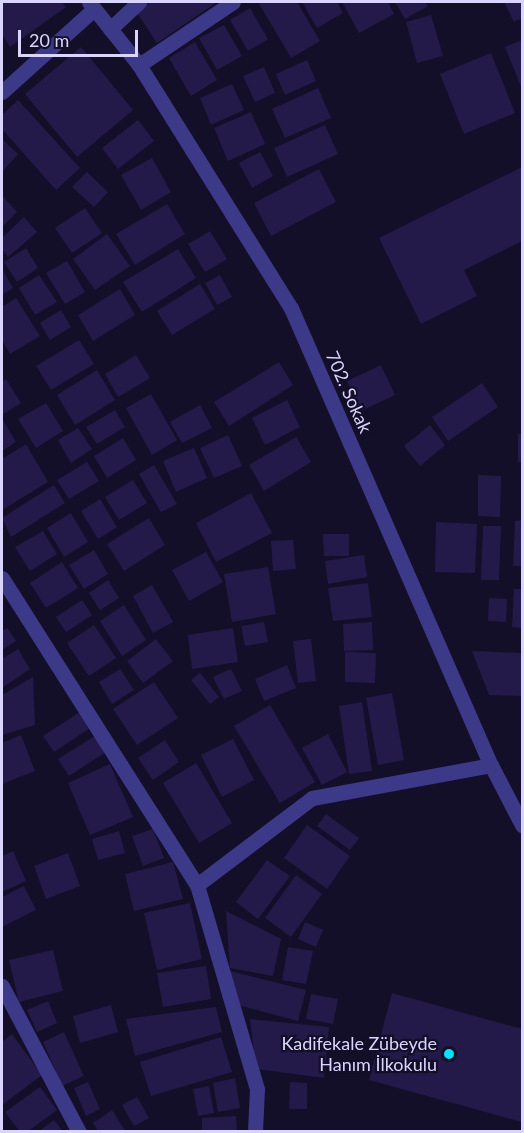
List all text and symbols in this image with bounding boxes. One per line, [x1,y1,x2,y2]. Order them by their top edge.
scale bar [21,18,141,56]
text: 20 m [29,29,69,51]
street label: 702. Sokak [321,348,377,436]
place label: Kadifekale Zübeyde Hanım İlkokulu [281,1033,437,1076]
marker: Kadifekale Zübeyde Hanım İlkokulu [442,1047,456,1061]

